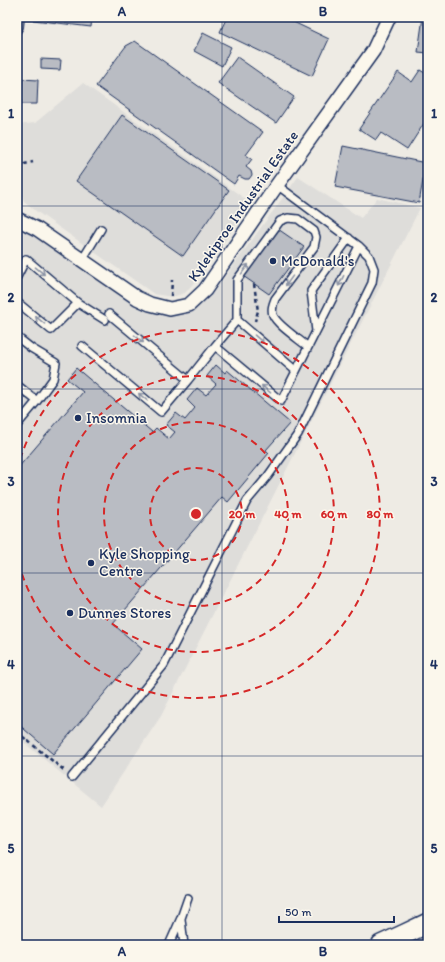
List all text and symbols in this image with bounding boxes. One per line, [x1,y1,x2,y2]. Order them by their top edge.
text: A [117,4,127,19]
text: B [319,4,328,19]
text: 1 [8,106,14,121]
text: 1 [431,106,437,121]
street label: Kylekiproe Industrial Estate [184,127,302,285]
place label: McDonald's [281,252,355,270]
marker: McDonald's [268,256,278,266]
one-way arrow [241,264,249,275]
one-way arrow [35,267,46,276]
one-way arrow [337,274,344,286]
one-way arrow [284,276,293,287]
text: 2 [8,290,15,305]
text: 2 [431,290,438,305]
one-way arrow [34,316,45,325]
one-way arrow [134,335,145,344]
one-way arrow [254,335,264,344]
one-way arrow [261,384,272,393]
one-way arrow [137,392,148,401]
place label: Insomnia [86,409,147,427]
marker: Insomnia [73,413,83,423]
text: 3 [7,474,15,489]
text: 3 [430,474,438,489]
centre of rings [189,507,203,521]
text: 20 m [229,507,256,521]
text: 40 m [274,507,303,521]
text: 60 m [321,507,348,521]
text: 80 m [367,507,394,521]
place label: Kyle Shopping Centre [99,545,190,580]
marker: Kyle Shopping Centre [86,558,96,568]
place label: Dunnes Stores [78,604,171,622]
marker: Dunnes Stores [65,608,75,618]
text: 4 [7,657,15,672]
text: 4 [430,657,438,672]
text: 5 [8,841,15,856]
text: 5 [431,841,438,856]
scale bar [279,898,394,924]
text: 50 m [285,905,311,919]
text: A [117,944,127,959]
text: B [319,944,328,959]

